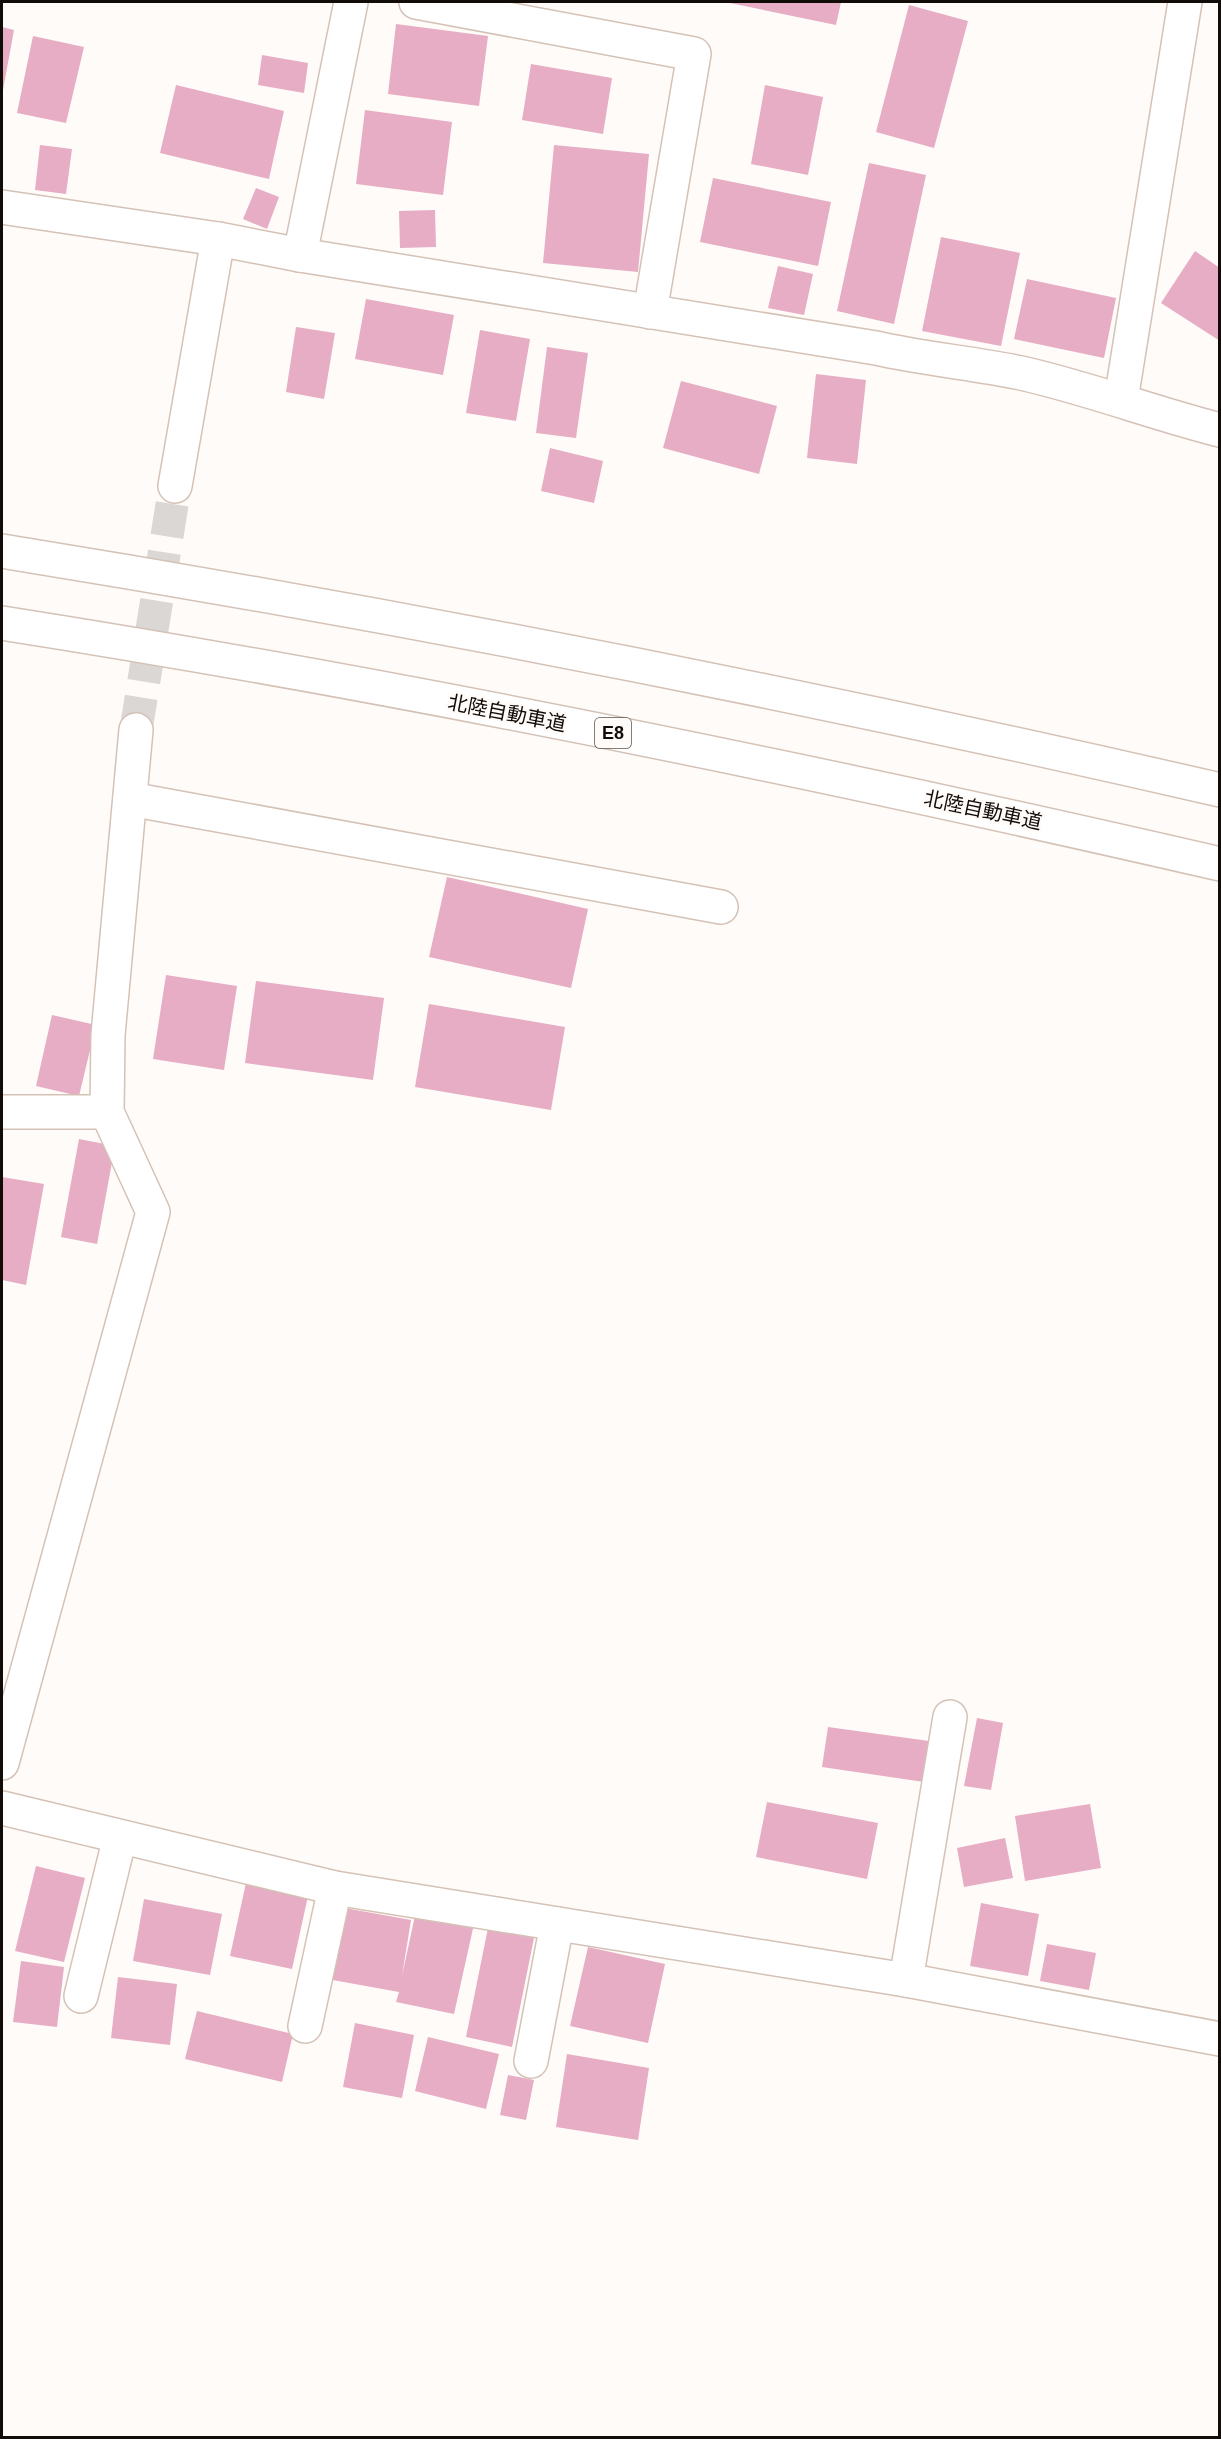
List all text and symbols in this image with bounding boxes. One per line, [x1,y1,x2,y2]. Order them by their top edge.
street label: 北陸自動車道 [446,691,568,735]
road number: E8 [595,718,631,748]
street label: 北陸自動車道 [922,787,1044,833]

